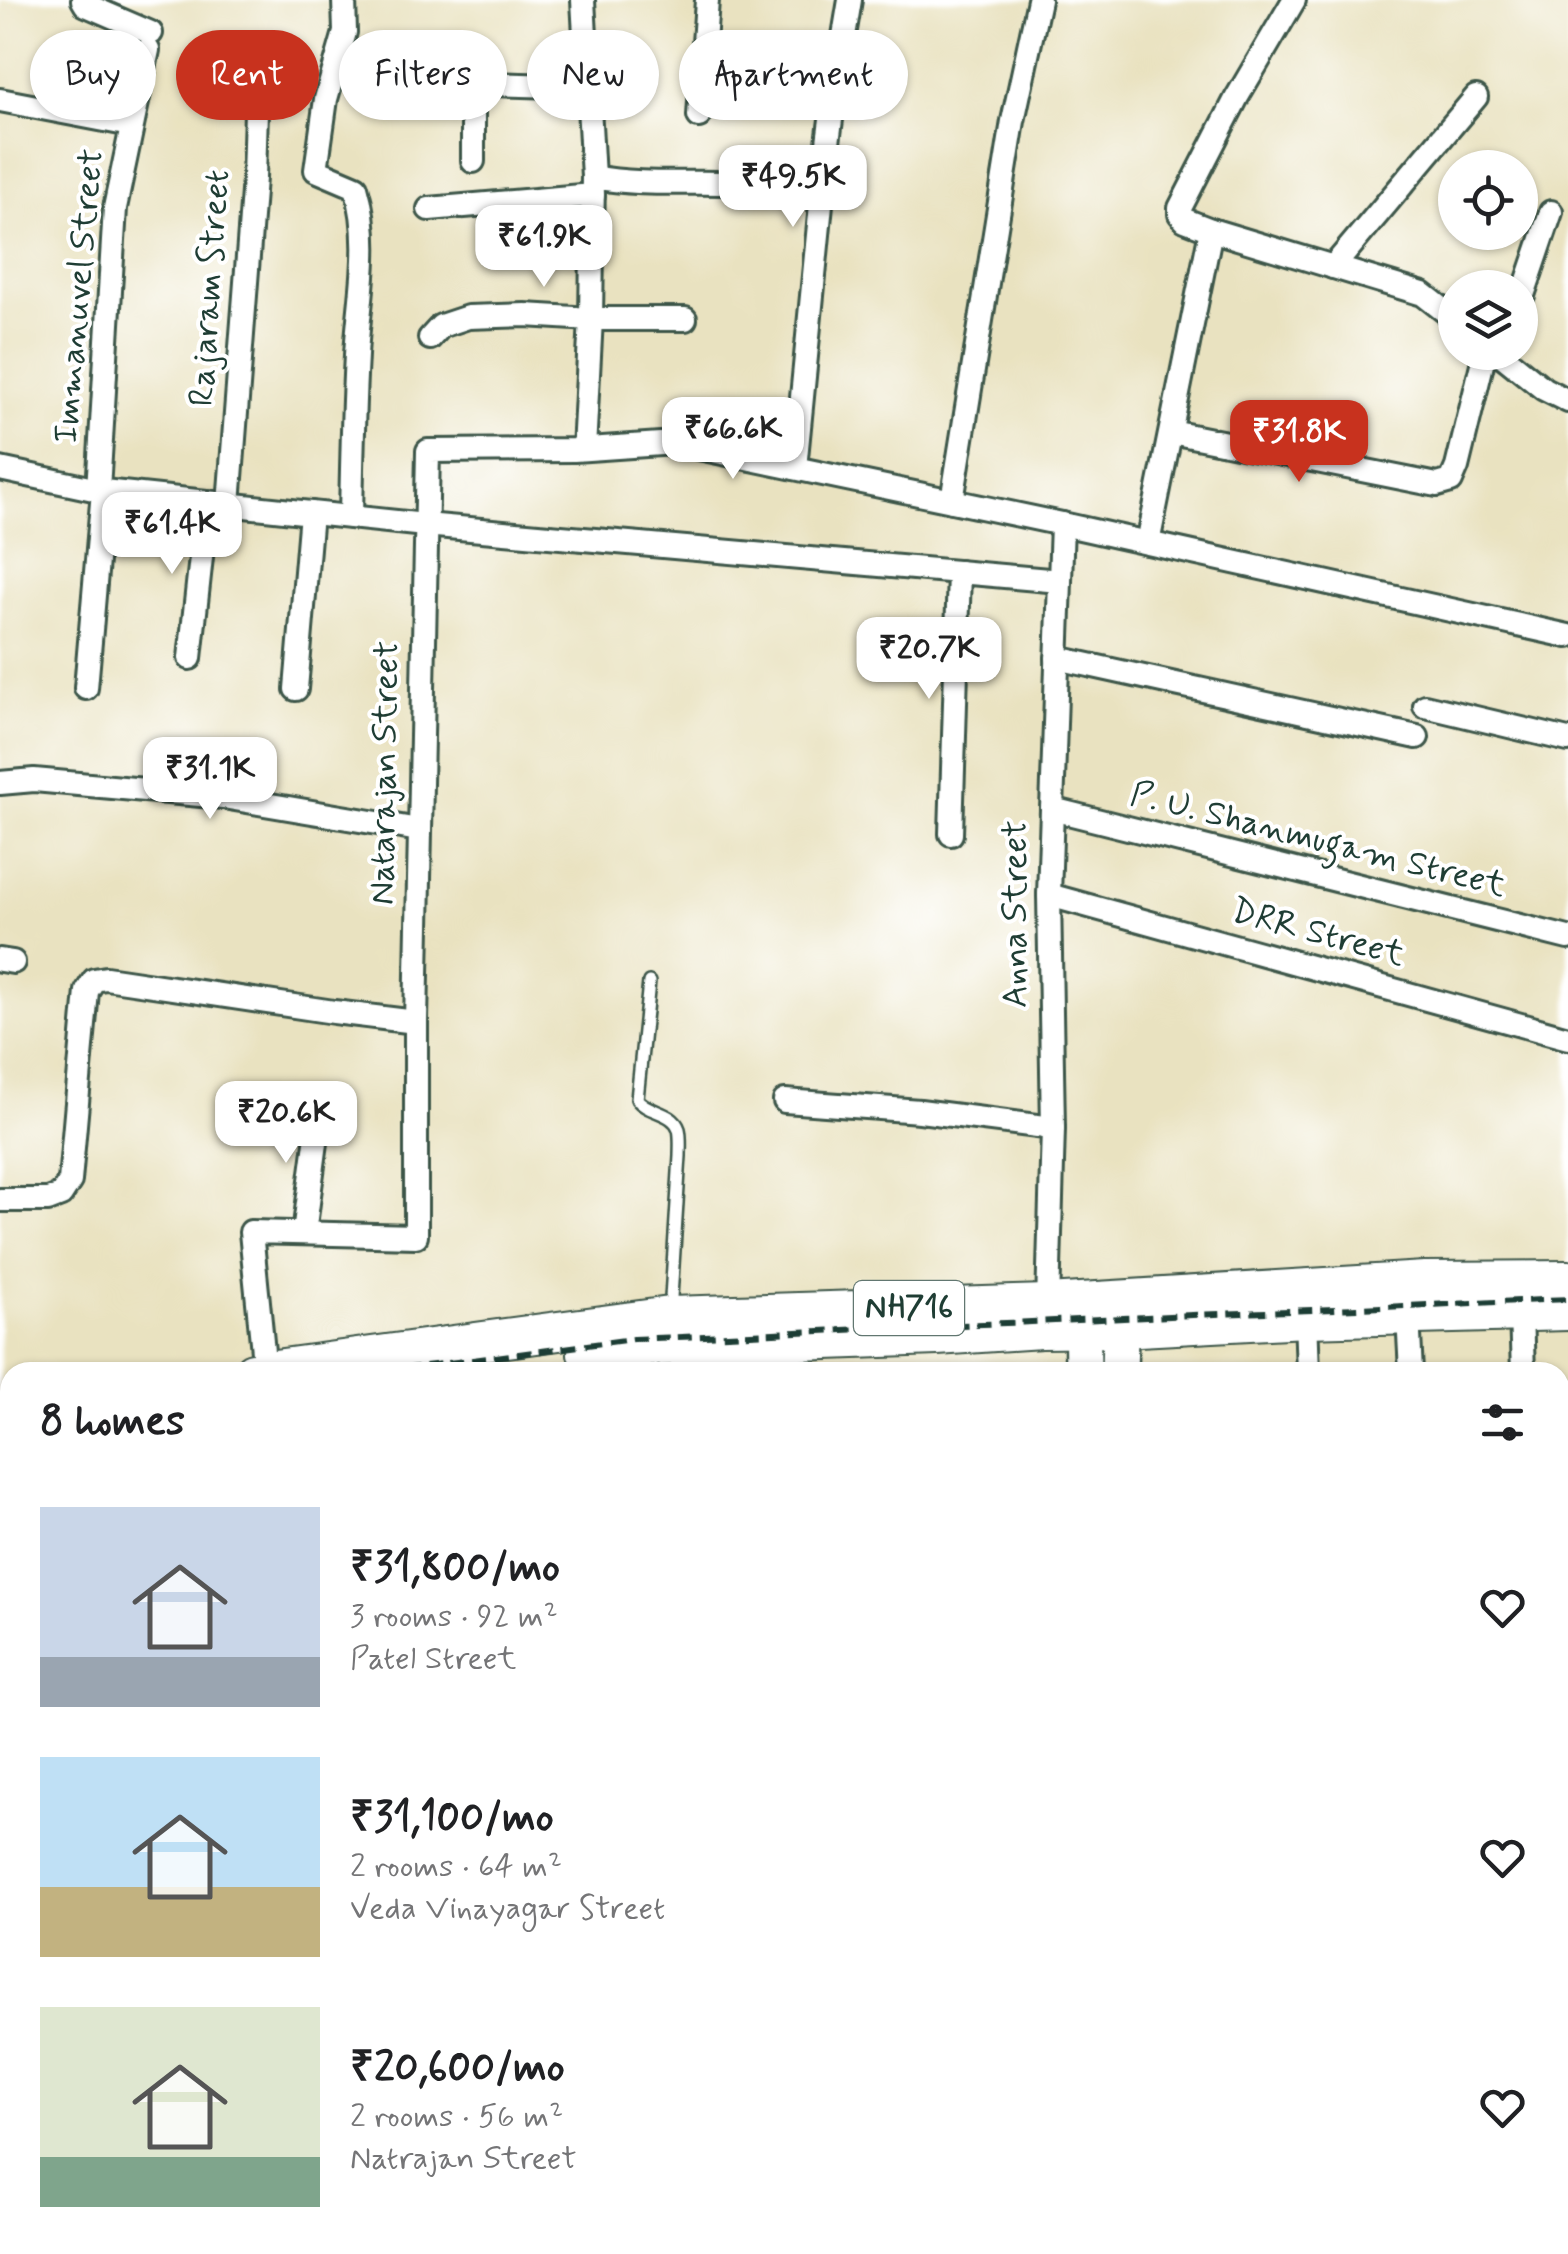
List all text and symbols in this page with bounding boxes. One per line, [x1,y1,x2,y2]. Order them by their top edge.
chip: Buy [30,30,156,120]
chip: Rent [176,30,319,120]
chip: Filters [339,30,507,120]
chip: New [527,30,659,120]
chip: Apartment [679,30,908,120]
pin: ₹49.5K [712,145,874,230]
street label: Immanuvel Street [43,147,115,445]
map controls [1438,150,1538,370]
button: locate [1438,150,1538,250]
text: ₹49.5K [741,156,845,198]
street label: Rajaram Street [179,168,241,408]
pin: ₹61.9K [463,205,625,290]
text: ₹61.9K [497,216,591,258]
button: layers [1438,270,1538,370]
pin: ₹66.6K [652,397,814,482]
pin: ₹31.8K [1218,400,1380,485]
text: ₹66.6K [684,408,782,450]
text: ₹31.8K [1252,411,1346,453]
pin: ₹61.4K [91,492,253,577]
text: ₹61.4K [124,503,220,545]
pin: ₹20.7K [848,617,1010,702]
text: ₹20.7K [879,628,979,670]
street label: Natarajan Street [360,641,410,905]
pin: ₹31.1K [129,737,291,822]
text: ₹31.1K [165,748,255,790]
street label: P. U. Shanmugam Street [1125,771,1511,913]
street label: Anna Street [993,820,1039,1008]
street label: DRR Street [1226,888,1410,978]
pin: ₹20.6K [205,1081,367,1166]
text: ₹20.6K [237,1092,335,1134]
road number: NH716 [854,1281,964,1335]
text: 8 homes [40,1395,185,1450]
icon: filters [1475,1395,1530,1450]
text: ₹31,800/mo [350,1541,560,1596]
icon: home [120,1547,240,1667]
icon: heart [1475,1580,1530,1635]
text: 3 rooms · 92 m² [350,1596,558,1638]
text: Patel Street [350,1638,516,1680]
text: ₹31,100/mo [350,1791,554,1846]
icon: home [120,1797,240,1917]
icon: heart [1475,1830,1530,1885]
text: 2 rooms · 64 m² [350,1846,562,1888]
text: Veda Vinayagar Street [350,1888,665,1930]
text: ₹20,600/mo [350,2041,565,2096]
icon: home [120,2047,240,2167]
icon: heart [1475,2080,1530,2135]
text: 2 rooms · 56 m² [350,2096,563,2138]
text: Natrajan Street [350,2138,577,2180]

